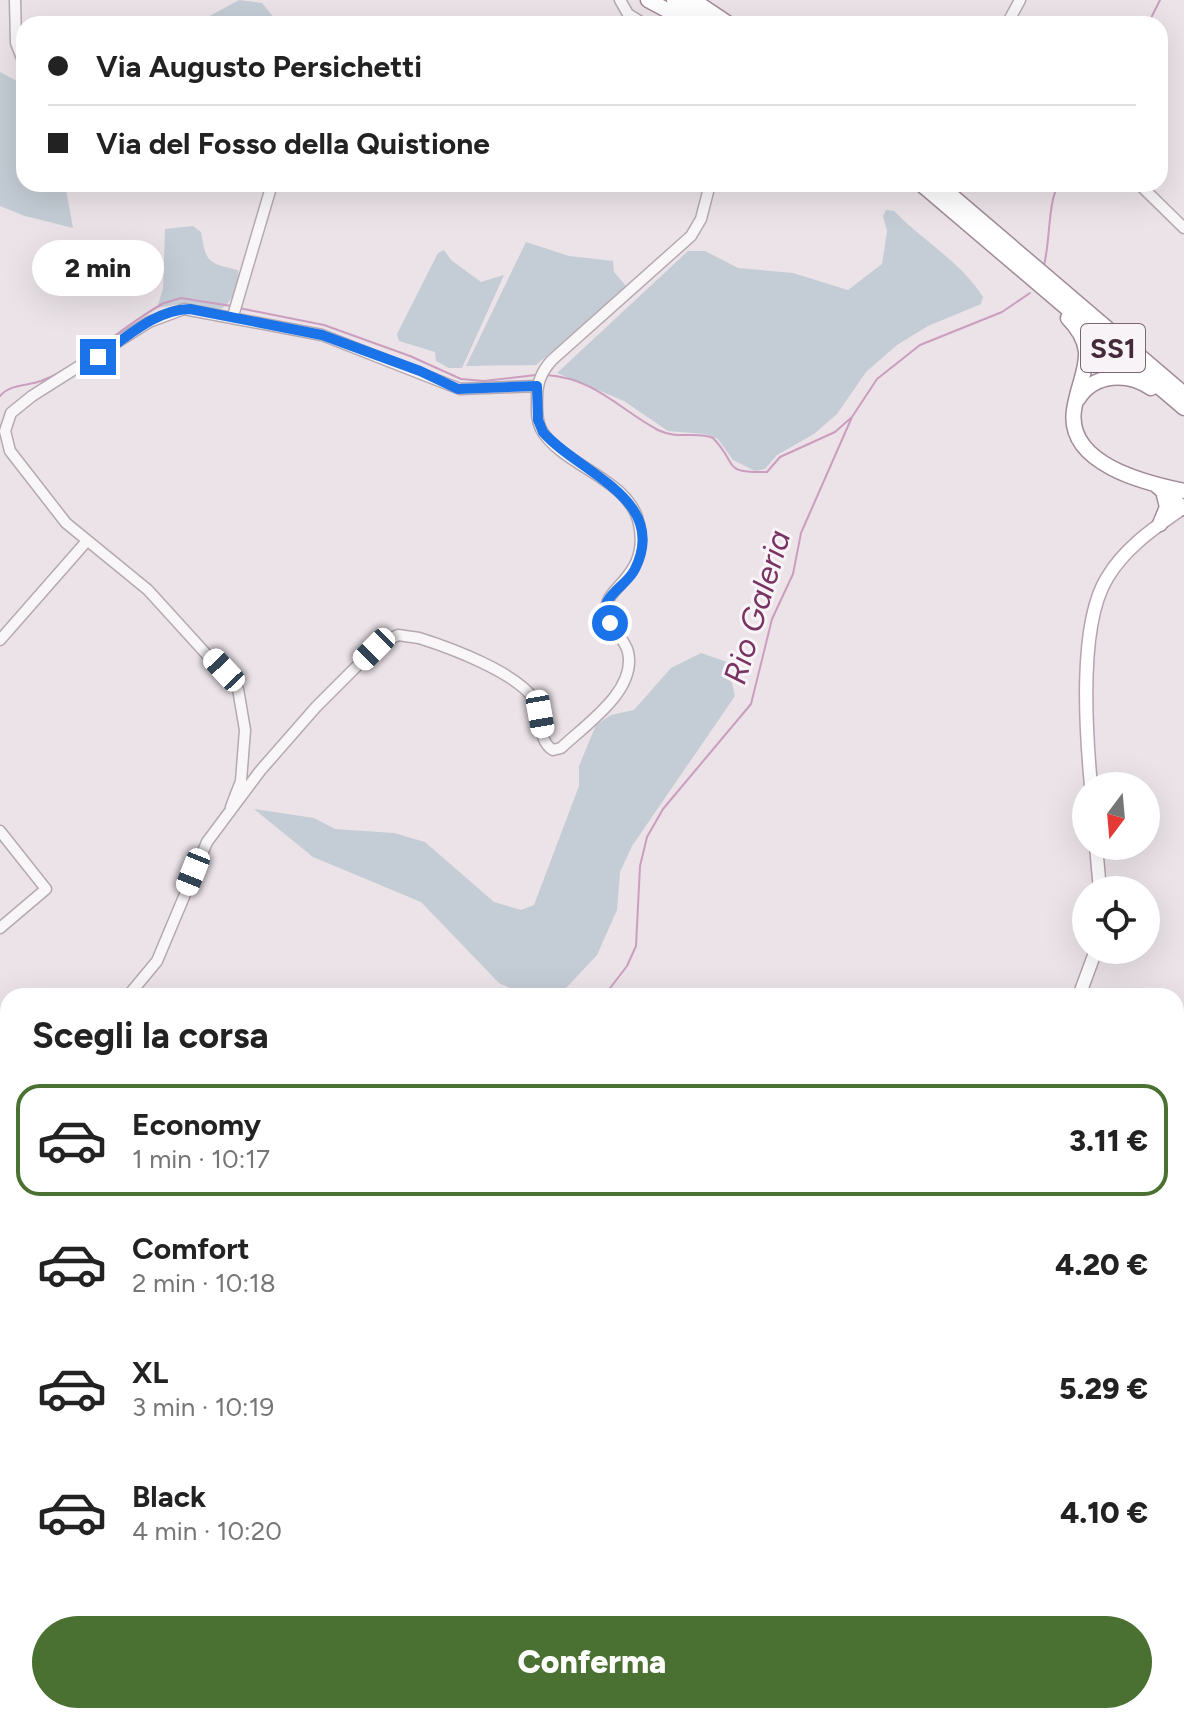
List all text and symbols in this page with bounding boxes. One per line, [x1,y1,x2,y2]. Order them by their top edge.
text: Via Augusto Persichetti [96,48,422,85]
text: Via del Fosso della Quistione [96,125,490,162]
callout: 2 min [32,241,164,297]
text: 2 min [65,252,131,284]
road number: SS1 [1081,324,1145,372]
route end [80,339,116,375]
water label: Rio Galeria [716,526,798,688]
route start [592,605,628,641]
car [349,624,399,674]
car [199,644,249,696]
car [524,688,556,740]
north arrow [1072,772,1160,860]
map controls [1072,772,1160,964]
car [173,845,213,899]
button: locate [1072,876,1160,964]
text: Scegli la corsa [32,1014,269,1057]
icon: car [36,1104,108,1176]
text: Economy [132,1106,261,1143]
text: 3.11 € [1069,1122,1148,1159]
text: 1 min · 10:17 [132,1143,270,1175]
icon: car [36,1228,108,1300]
text: Comfort [132,1230,250,1267]
text: 4.20 € [1055,1246,1148,1283]
text: 2 min · 10:18 [132,1267,276,1299]
icon: car [36,1352,108,1424]
text: XL [132,1354,168,1391]
text: 5.29 € [1059,1370,1148,1407]
text: 3 min · 10:19 [132,1391,274,1423]
icon: car [36,1476,108,1548]
text: Black [132,1478,206,1515]
text: 4.10 € [1060,1494,1148,1531]
text: 4 min · 10:20 [132,1515,282,1547]
button: Conferma [32,1616,1152,1708]

